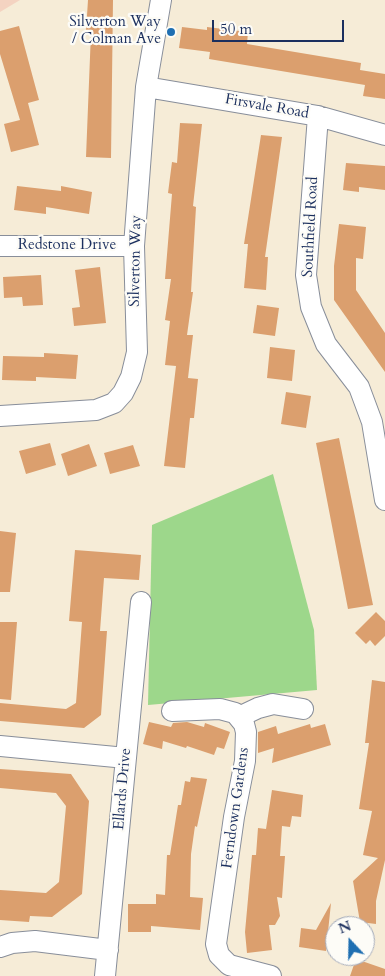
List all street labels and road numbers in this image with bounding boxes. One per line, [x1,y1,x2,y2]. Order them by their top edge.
street label: Firsvale Road [224,91,310,123]
street label: Southfield Road [299,176,323,278]
street label: Silverton Way [126,215,146,307]
street label: Redstone Drive [18,237,116,255]
street label: Ferndown Gardens [219,746,253,870]
street label: Ellards Drive [110,747,136,831]

